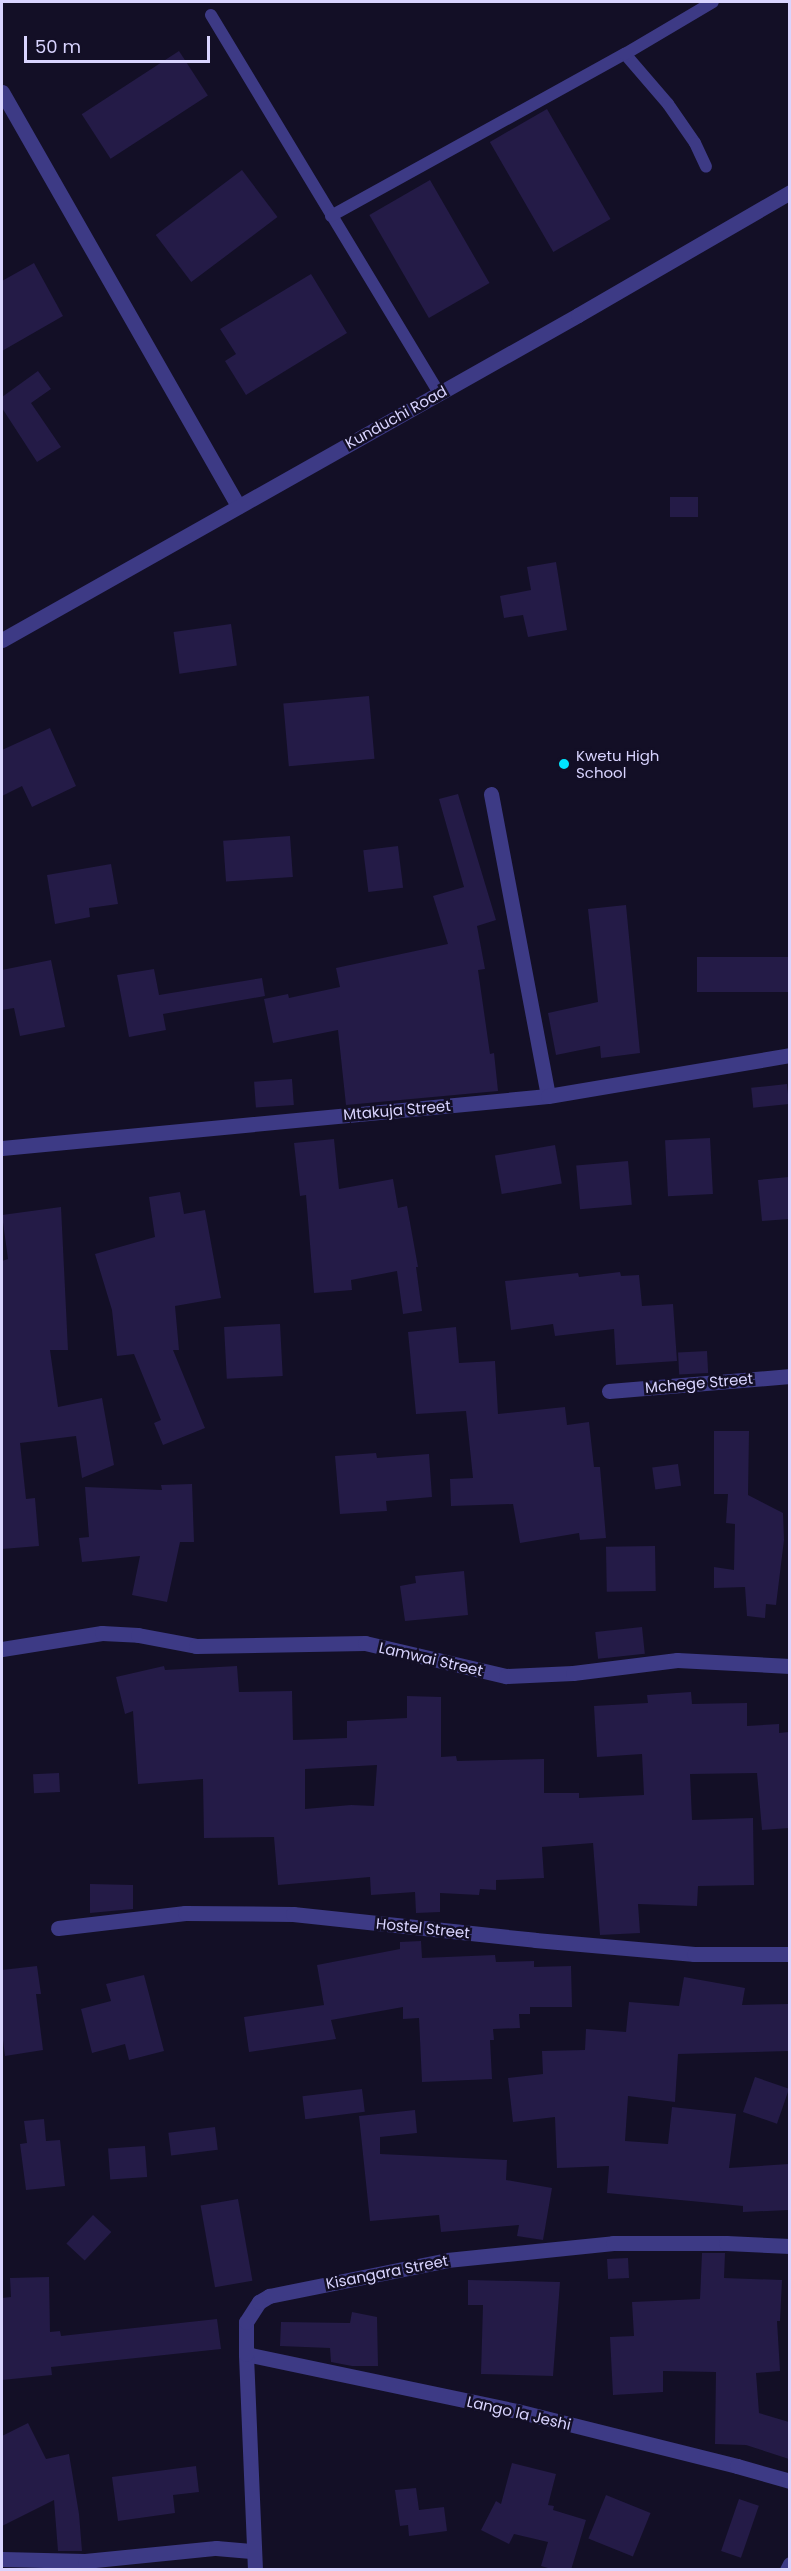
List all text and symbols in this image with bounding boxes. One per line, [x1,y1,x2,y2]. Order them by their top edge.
scale bar [27,24,213,62]
text: 50 m [35,34,81,59]
street label: Kunduchi Road [342,382,450,452]
place label: Kwetu High School [576,746,659,781]
marker: Kwetu High School [557,757,571,771]
street label: Mtakuja Street [343,1096,451,1124]
street label: Mchege Street [644,1369,754,1397]
street label: Lamwai Street [377,1638,485,1680]
street label: Hostel Street [375,1914,471,1942]
street label: Kisangara Street [324,2251,450,2293]
street label: Lango la Jeshi [465,2392,573,2434]

